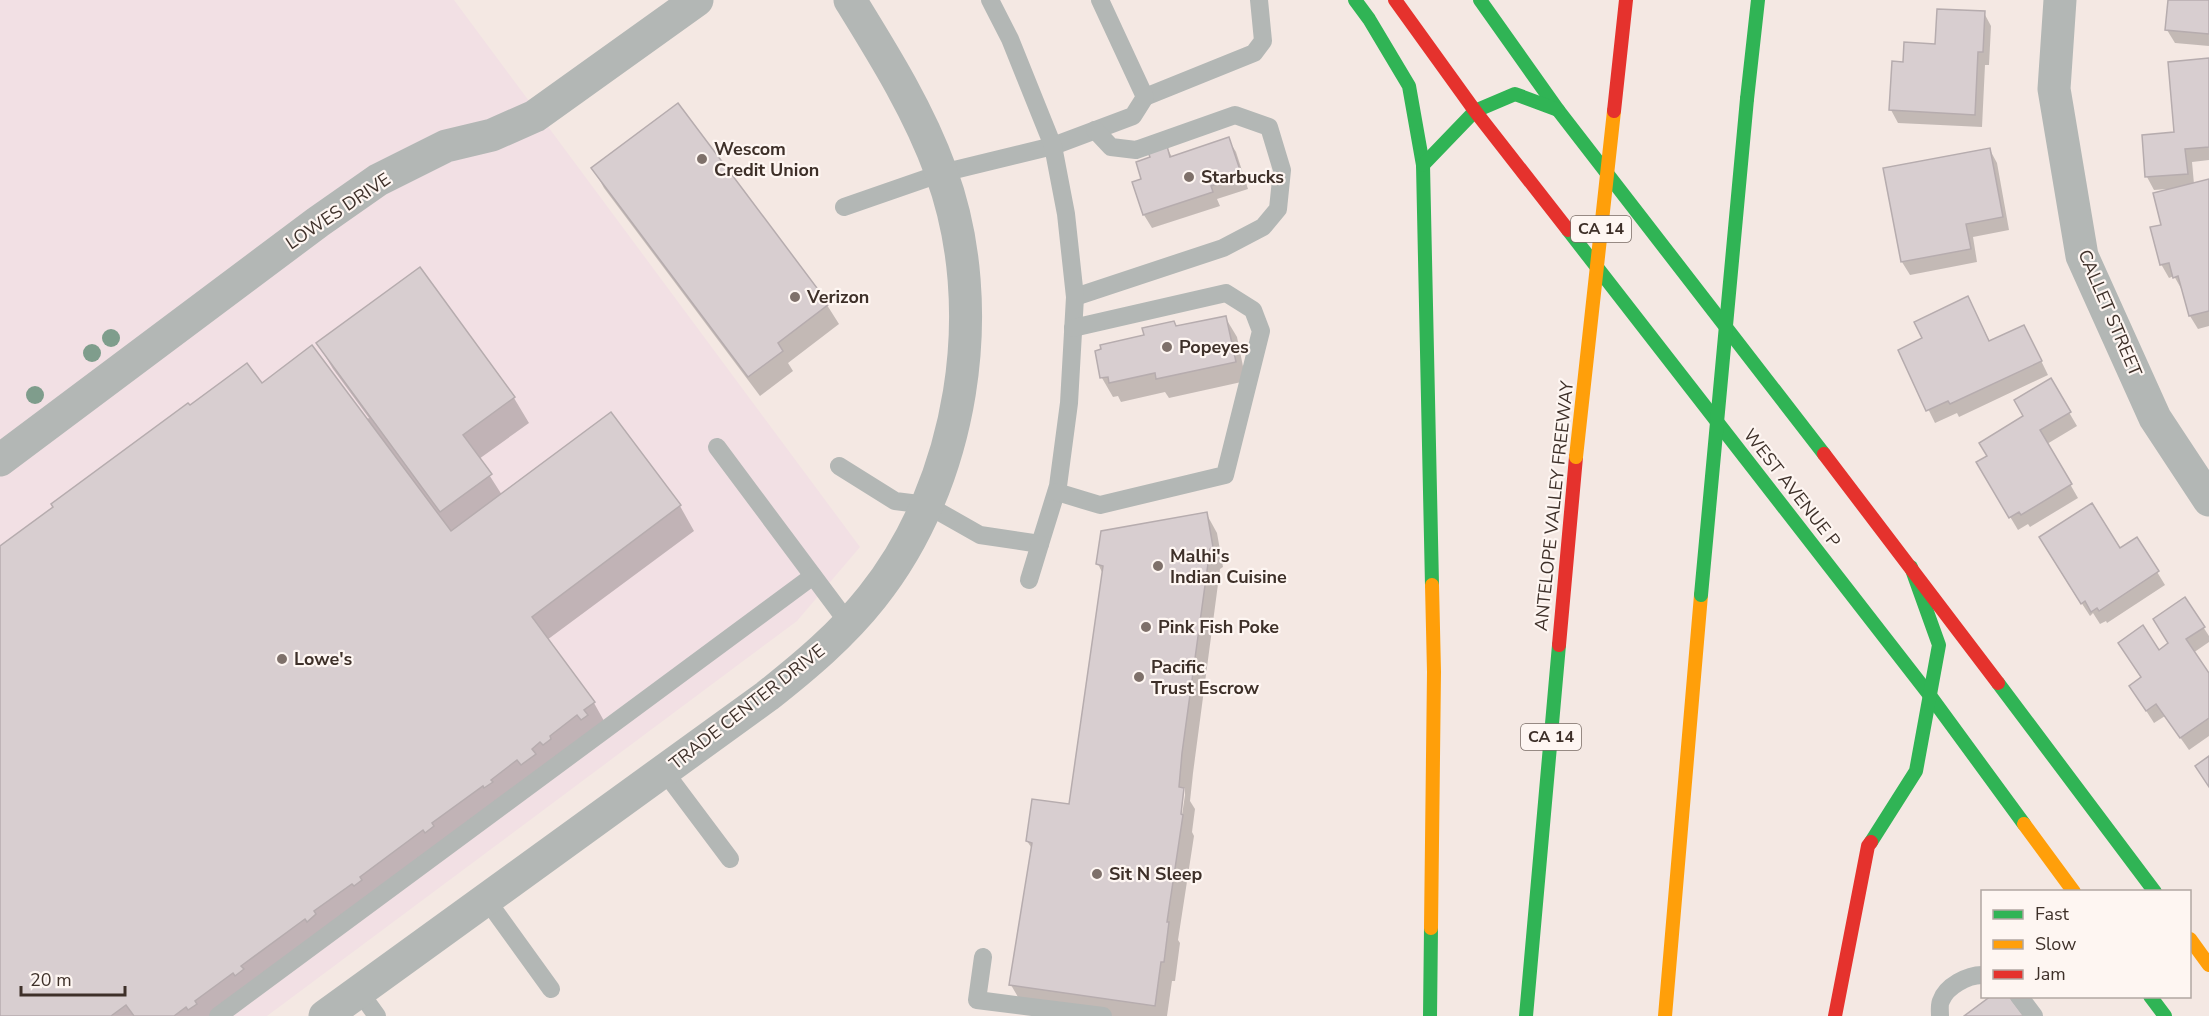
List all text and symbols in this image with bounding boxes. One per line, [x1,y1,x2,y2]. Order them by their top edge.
place label: Wescom Credit Union [714,137,819,182]
marker: Wescom Credit Union [695,152,709,166]
place label: Starbucks [1201,165,1284,189]
street label: LOWES DRIVE [281,167,395,255]
marker: Starbucks [1182,170,1196,184]
road number: CA 14 [1571,216,1631,242]
street label: CALLET STREET [2072,246,2148,380]
place label: Verizon [806,285,869,309]
marker: Verizon [788,290,802,304]
place label: Popeyes [1179,335,1249,359]
marker: Popeyes [1160,340,1174,354]
street label: ANTELOPE VALLEY FREEWAY [1529,380,1579,632]
street label: WEST AVENUE P [1738,424,1846,552]
place label: Malhi's Indian Cuisine [1170,544,1287,589]
marker: Malhi's Indian Cuisine [1151,559,1165,573]
place label: Pink Fish Poke [1158,615,1279,639]
marker: Pink Fish Poke [1139,620,1153,634]
street label: TRADE CENTER DRIVE [664,639,830,775]
place label: Lowe's [294,647,352,671]
marker: Lowe's [275,652,289,666]
place label: Pacific Trust Escrow [1151,655,1260,700]
marker: Pacific Trust Escrow [1132,670,1146,684]
road number: CA 14 [1521,724,1581,750]
place label: Sit N Sleep [1109,862,1203,886]
marker: Sit N Sleep [1090,867,1104,881]
legend [1981,890,2191,998]
text: Fast [2035,902,2070,926]
text: Slow [2035,932,2076,956]
scale bar [21,959,124,997]
text: Jam [2034,962,2066,986]
text: 20 m [30,968,72,992]

